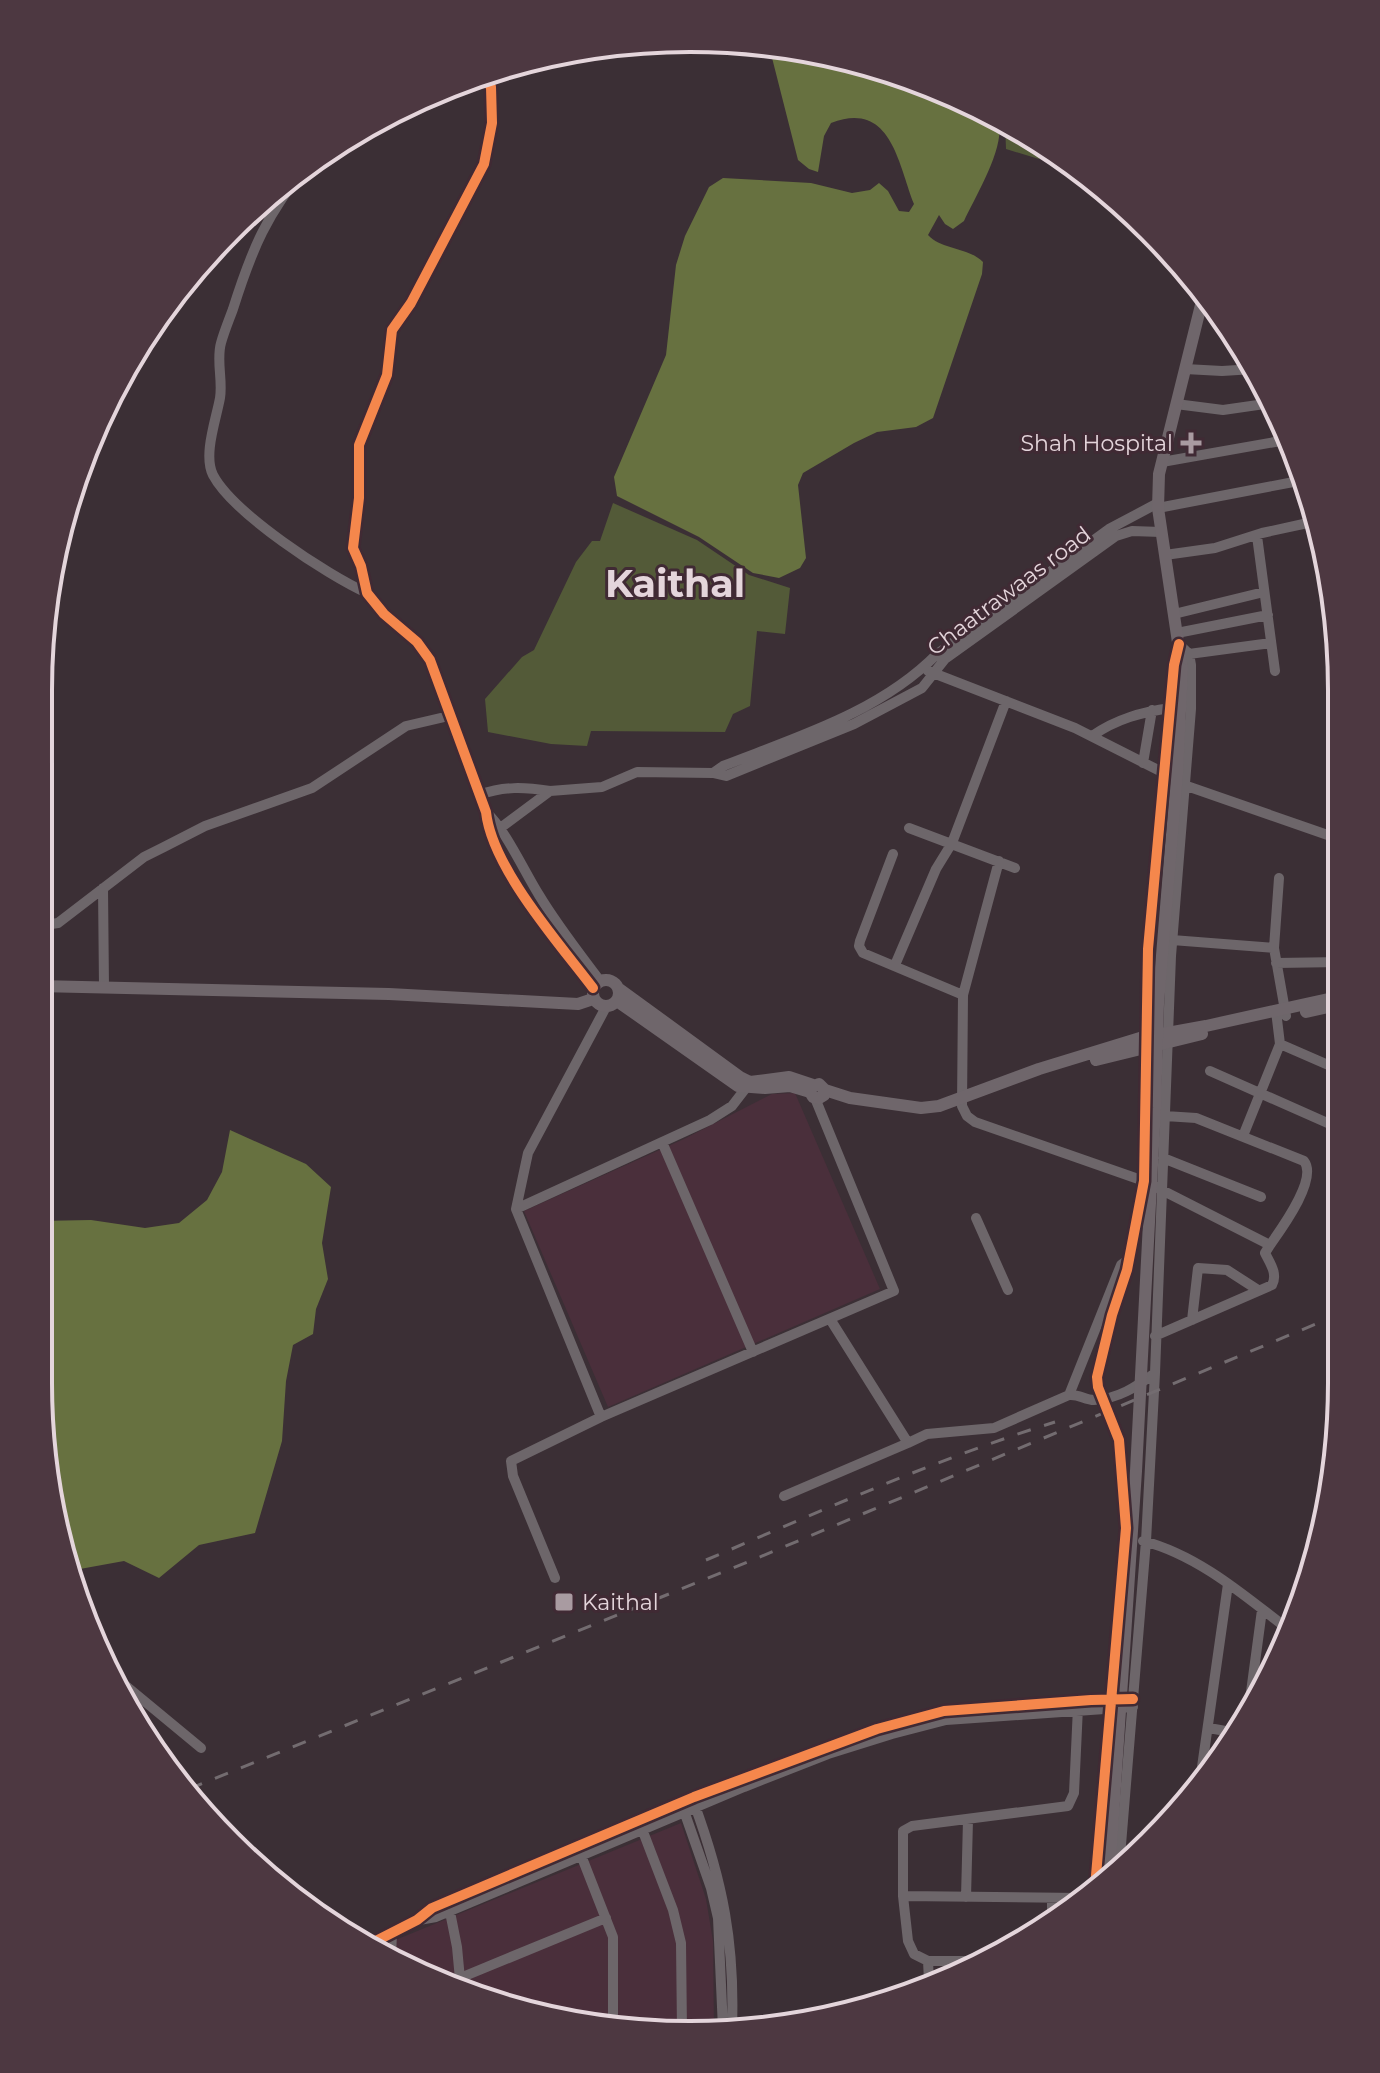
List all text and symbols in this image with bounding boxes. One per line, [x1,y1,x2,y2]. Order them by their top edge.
place label: Shah Hospital [1021,430,1173,457]
marker: Shah Hospital [1180,432,1202,454]
street label: Chaatrawaas road [922,521,1096,661]
district label: Kaithal [605,560,745,607]
place label: Kaithal [582,1589,659,1616]
marker: Kaithal [553,1591,575,1613]

